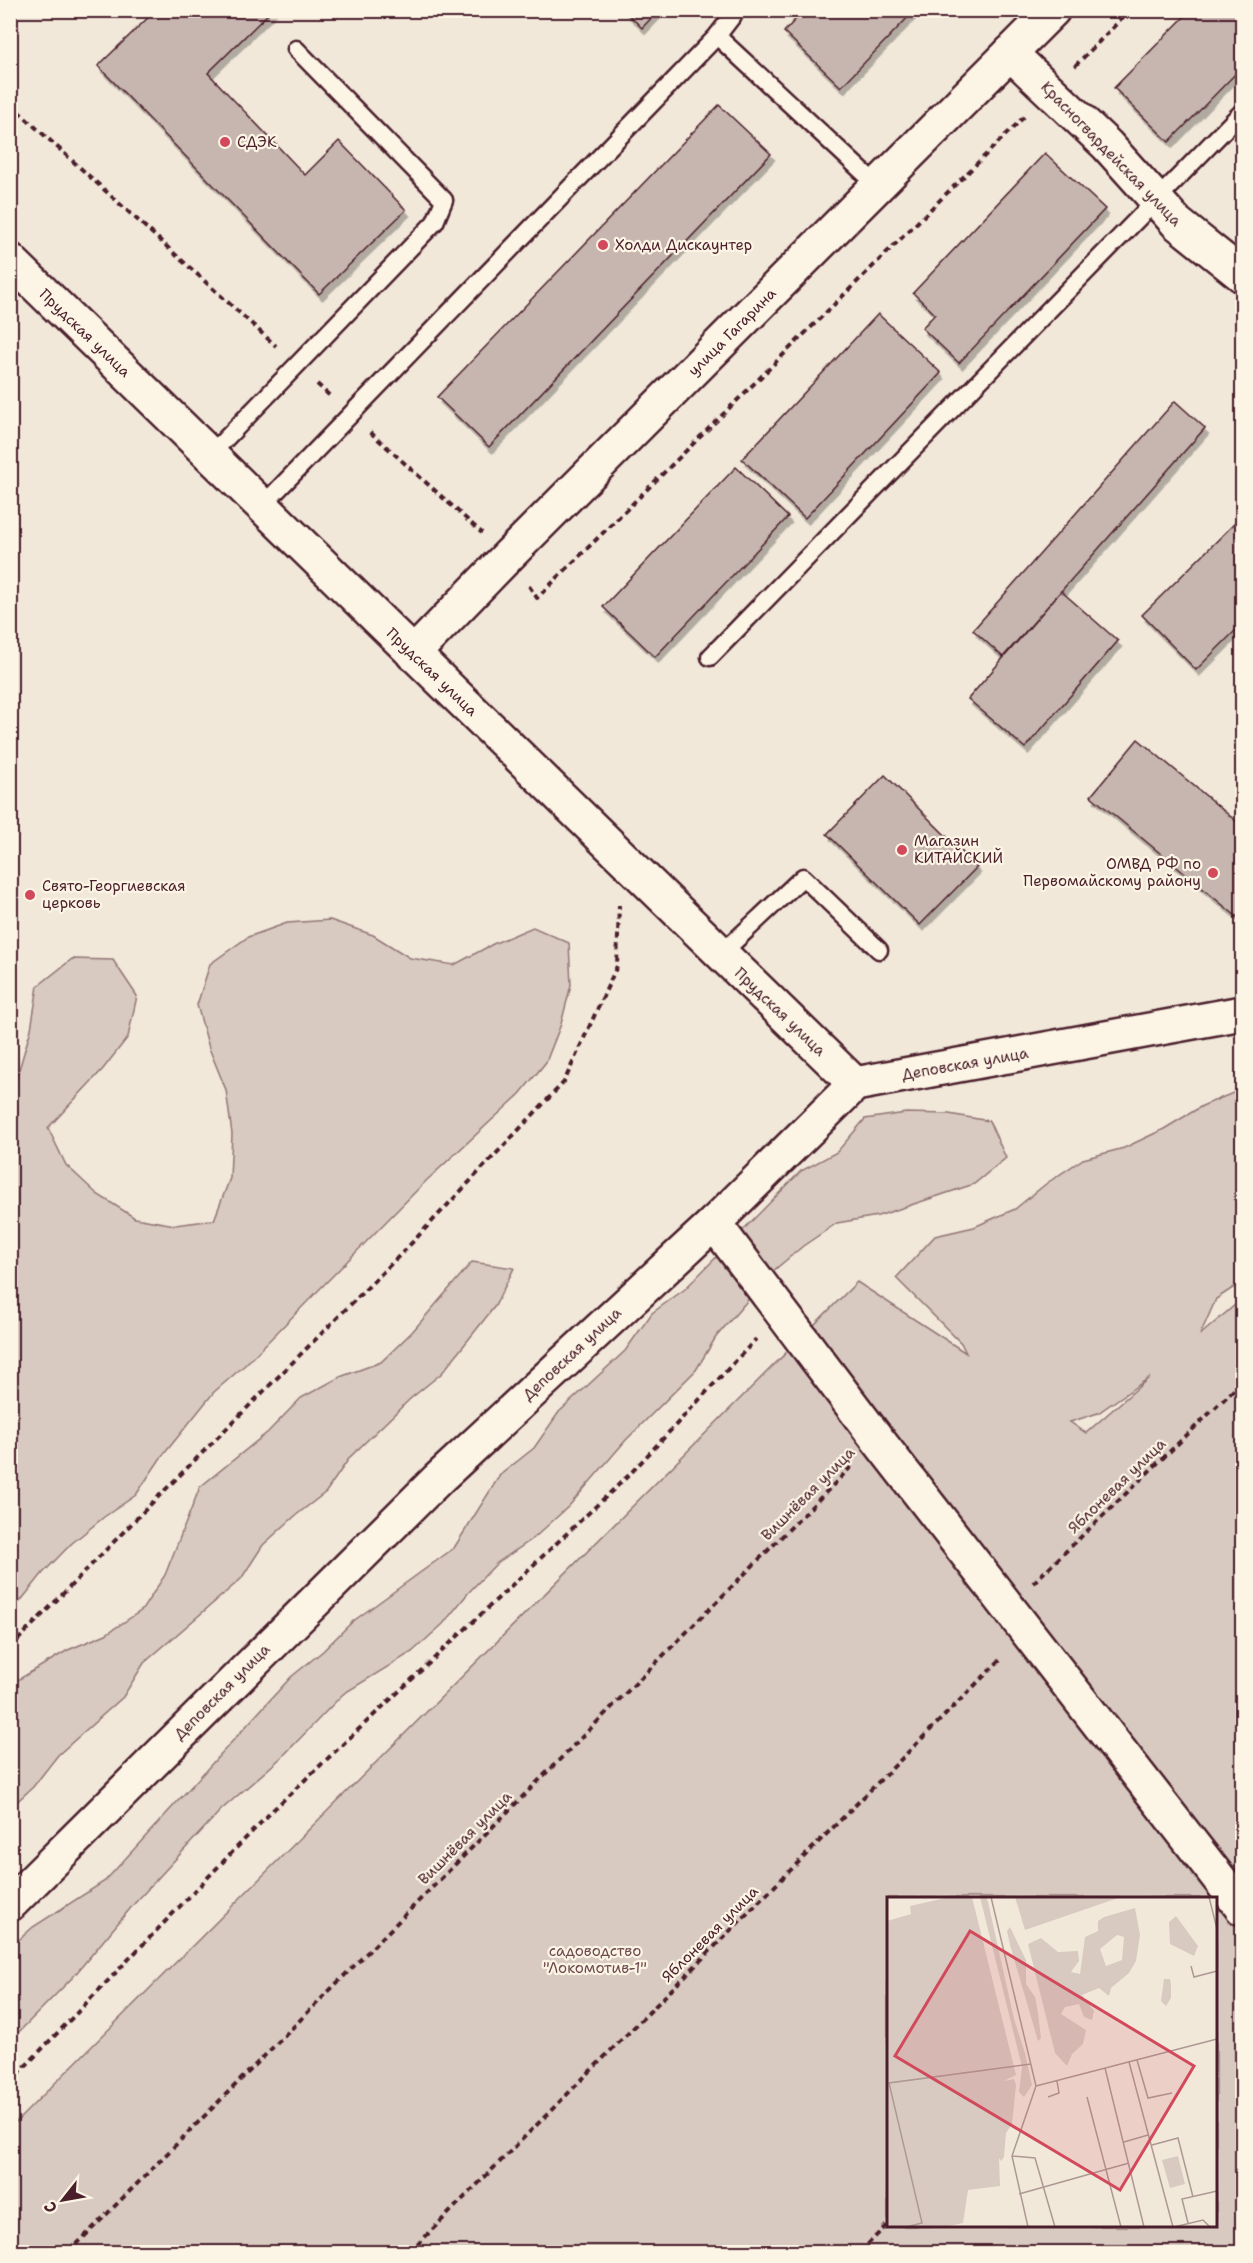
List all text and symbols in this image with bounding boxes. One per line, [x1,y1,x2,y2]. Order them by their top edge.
street label: Красногвардейская улица [1036,77,1186,231]
place label: СДЭК [237,132,277,152]
marker: СДЭК [218,135,232,149]
place label: Холди Дискаунтер [615,235,752,255]
marker: Холди Дискаунтер [596,238,610,252]
street label: улица Гагарина [684,283,781,380]
street label: Прудская улица [35,284,135,382]
street label: Прудская улица [382,623,482,721]
place label: Магазин КИТАЙСКИЙ [914,831,1003,868]
marker: Магазин КИТАЙСКИЙ [895,843,909,857]
place label: ОМВД РФ по Первомайскому району [1023,854,1201,891]
marker: ОМВД РФ по Первомайскому району [1206,866,1220,880]
place label: Свято-Георгиевская церковь [42,876,186,913]
marker: Свято-Георгиевская церковь [23,888,37,902]
street label: Прудская улица [730,963,830,1061]
street label: Деповская улица [900,1043,1030,1085]
street label: Деповская улица [518,1303,626,1405]
street label: Яблоневая улица [1064,1434,1171,1538]
street label: Вишнёвая улица [757,1442,860,1545]
street label: Деповская улица [170,1639,275,1744]
street label: Вишнёвая улица [414,1786,517,1889]
street label: Яблоневая улица [657,1881,763,1987]
inset map [887,1897,1217,2227]
park label: садоводство "Локомотив-1" [543,1941,647,1978]
north arrow [33,2170,93,2230]
text: С [39,2198,62,2217]

